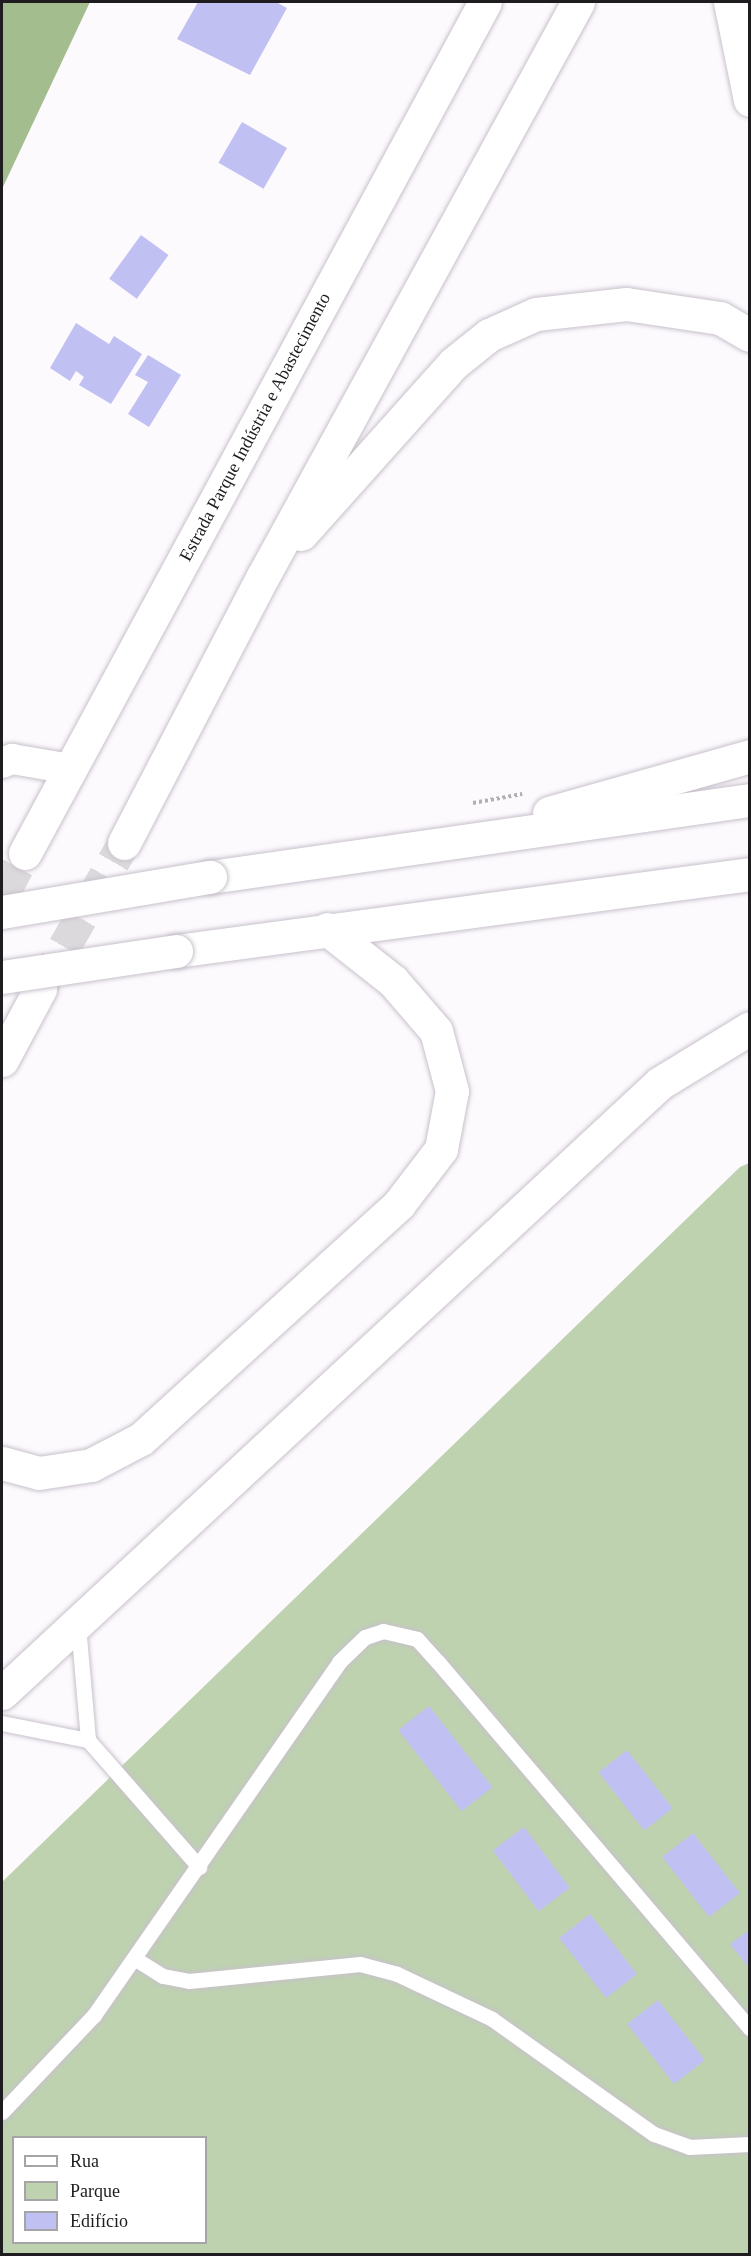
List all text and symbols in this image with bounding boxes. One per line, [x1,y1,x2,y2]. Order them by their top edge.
street label: Estrada Parque Indústria e Abastecimento [175,289,335,565]
legend [12,2136,207,2244]
text: Rua [70,2151,99,2171]
text: Parque [70,2181,120,2201]
text: Edifício [70,2211,128,2231]

